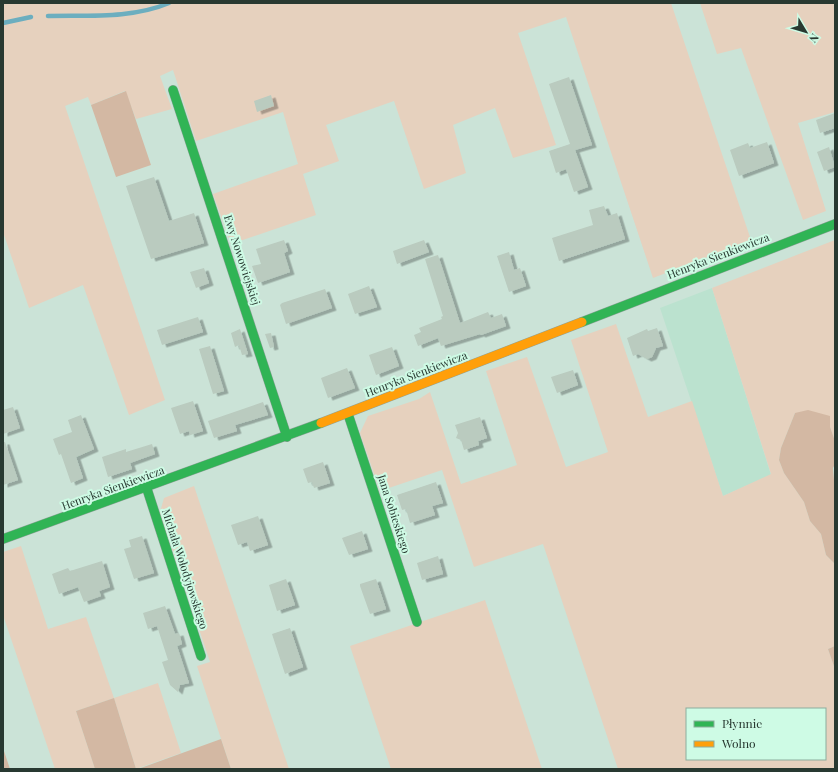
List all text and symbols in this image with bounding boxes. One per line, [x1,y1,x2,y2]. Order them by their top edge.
north arrow [786,12,826,52]
text: N [806,31,823,46]
street label: Ewy Nowowiejskiej [221,213,264,307]
street label: Henryka Sienkiewicza [665,229,772,282]
street label: Henryka Sienkiewicza [363,347,470,400]
street label: Henryka Sienkiewicza [59,462,167,513]
street label: Jana Sobieskiego [374,472,414,555]
street label: Michała Wołodyjowskiego [159,507,212,631]
legend [686,708,826,760]
text: Płynnie [722,715,762,731]
text: Wolno [721,735,756,751]

